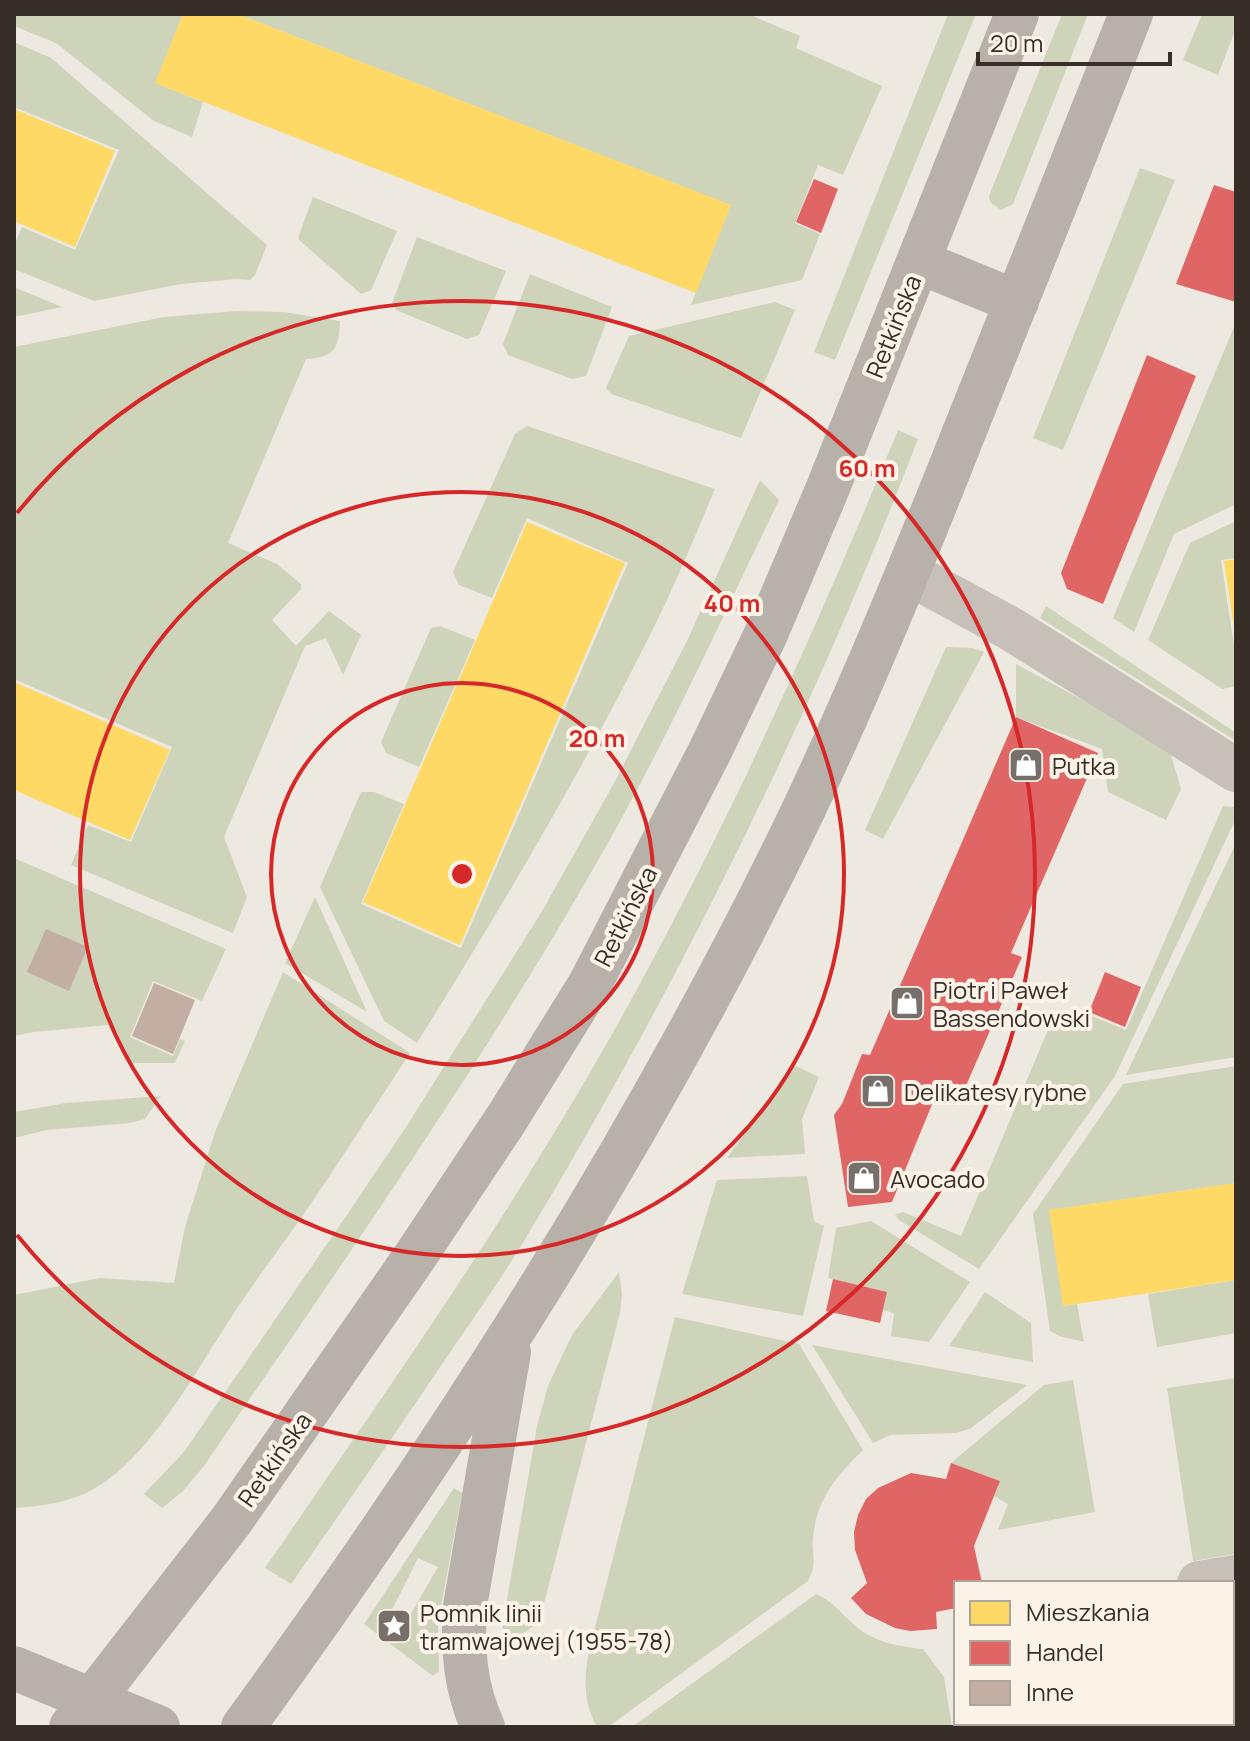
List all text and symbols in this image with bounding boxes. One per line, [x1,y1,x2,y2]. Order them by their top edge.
scale bar [978,16,1170,66]
text: 20 m [990,26,1043,59]
street label: Retkińska [857,270,929,382]
text: 60 m [838,451,896,484]
text: 40 m [704,586,760,619]
text: 20 m [569,721,625,754]
shop icon: Putka [1007,746,1045,784]
place label: Putka [1052,749,1116,782]
centre of rings [448,860,476,888]
street label: Retkińska [586,860,664,972]
place label: Piotr i Paweł Bassendowski [933,973,1090,1034]
shop icon: Piotr i Paweł Bassendowski [888,984,926,1022]
shop icon: Delikatesy rybne [859,1072,897,1110]
place label: Delikatesy rybne [904,1075,1087,1108]
shop icon: Avocado [845,1159,883,1197]
place label: Avocado [890,1162,985,1195]
street label: Retkińska [229,1405,319,1513]
legend [954,1581,1234,1725]
text: Mieszkania [1026,1595,1150,1628]
place label: Pomnik linii tramwajowej (1955-78) [420,1596,674,1657]
place icon: Pomnik linii tramwajowej (1955-78) [375,1607,413,1645]
text: Handel [1026,1635,1104,1668]
text: Inne [1026,1675,1074,1708]

